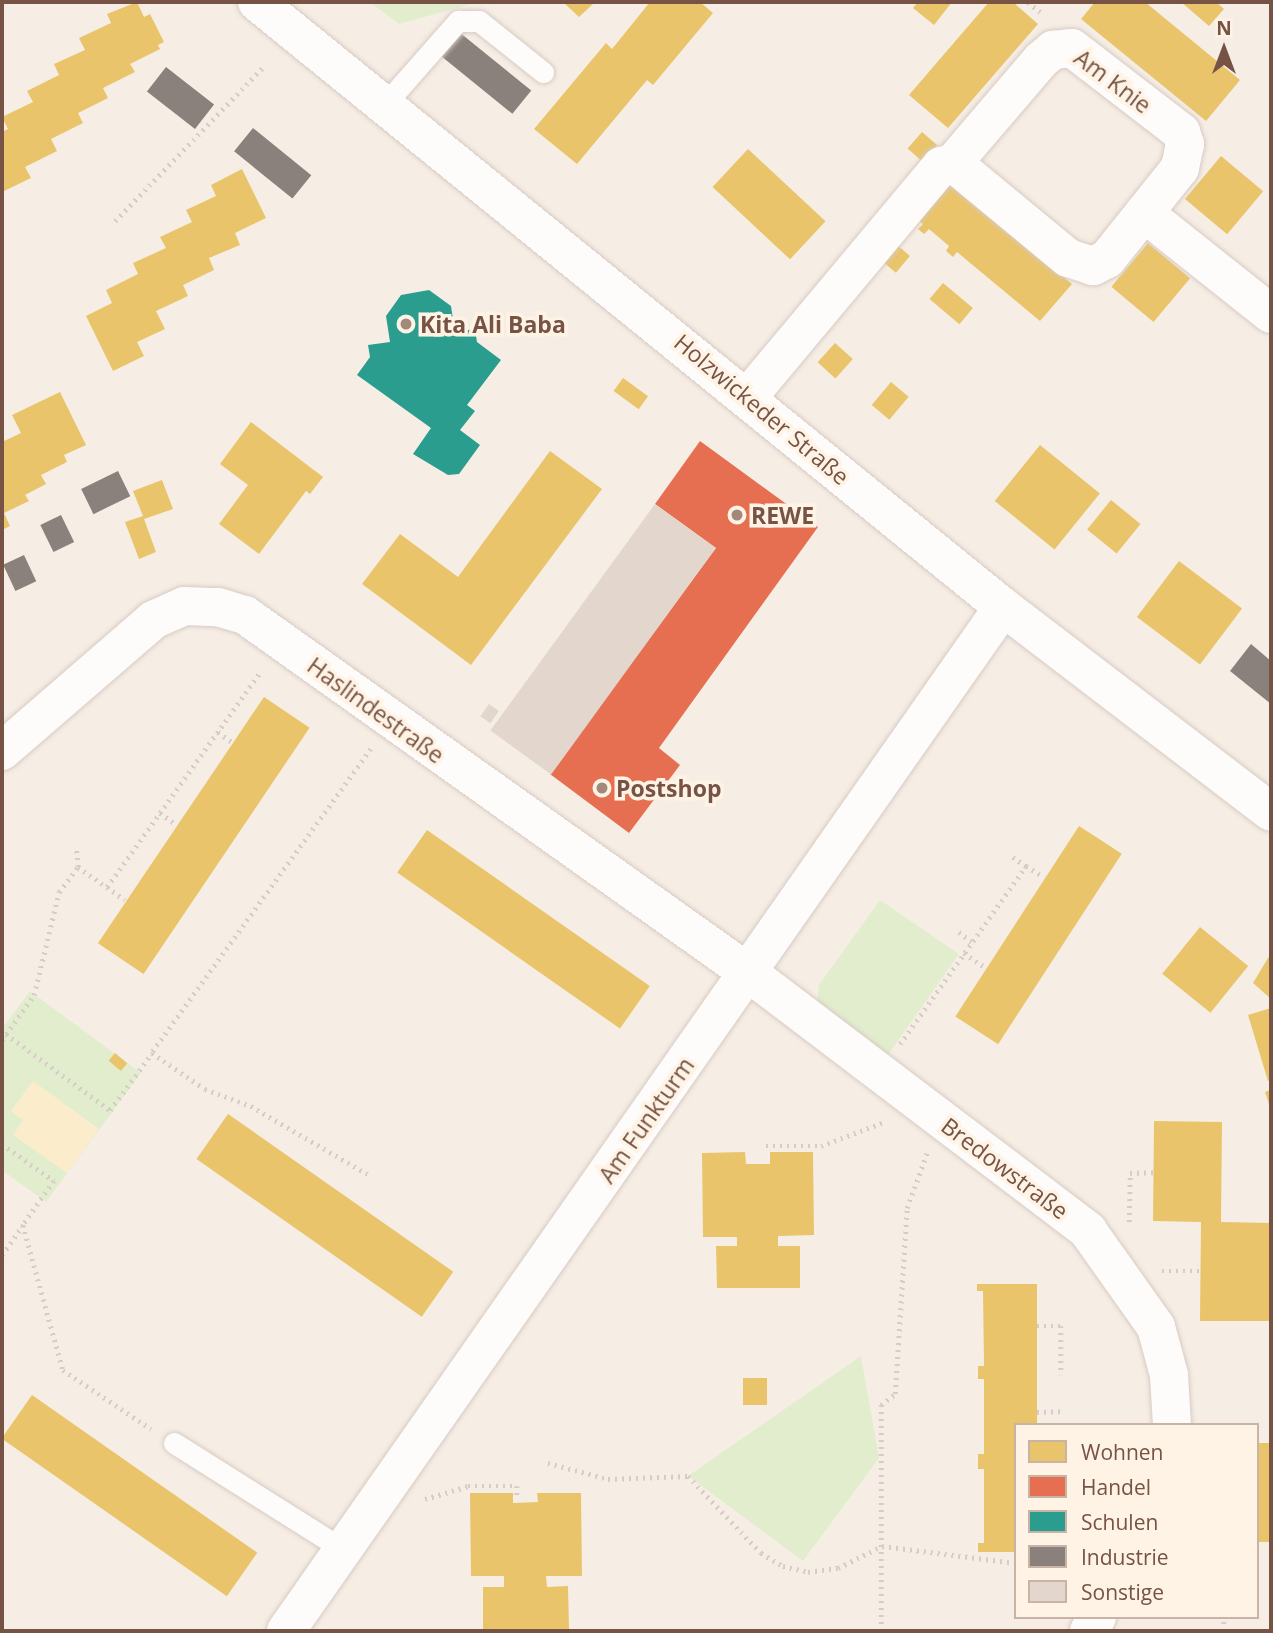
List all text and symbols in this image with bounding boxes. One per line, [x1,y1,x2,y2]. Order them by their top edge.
north arrow [1189,14,1259,84]
text: N [1216,15,1232,41]
street label: Am Knie [1069,43,1157,119]
place label: Kita Ali Baba [420,310,566,338]
marker: Kita Ali Baba [398,316,414,332]
street label: Holzwickeder Straße [669,328,855,490]
place label: REWE [751,501,814,529]
marker: REWE [729,507,745,523]
street label: Haslindestraße [302,651,450,769]
place label: Postshop [616,774,721,802]
marker: Postshop [594,780,610,796]
street label: Am Funkturm [593,1052,699,1188]
street label: Bredowstraße [936,1111,1074,1225]
legend [1014,1423,1259,1619]
text: Wohnen [1081,1438,1163,1466]
text: Handel [1081,1473,1151,1501]
text: Schulen [1081,1508,1158,1536]
text: Industrie [1081,1543,1169,1571]
text: Sonstige [1081,1578,1164,1606]

